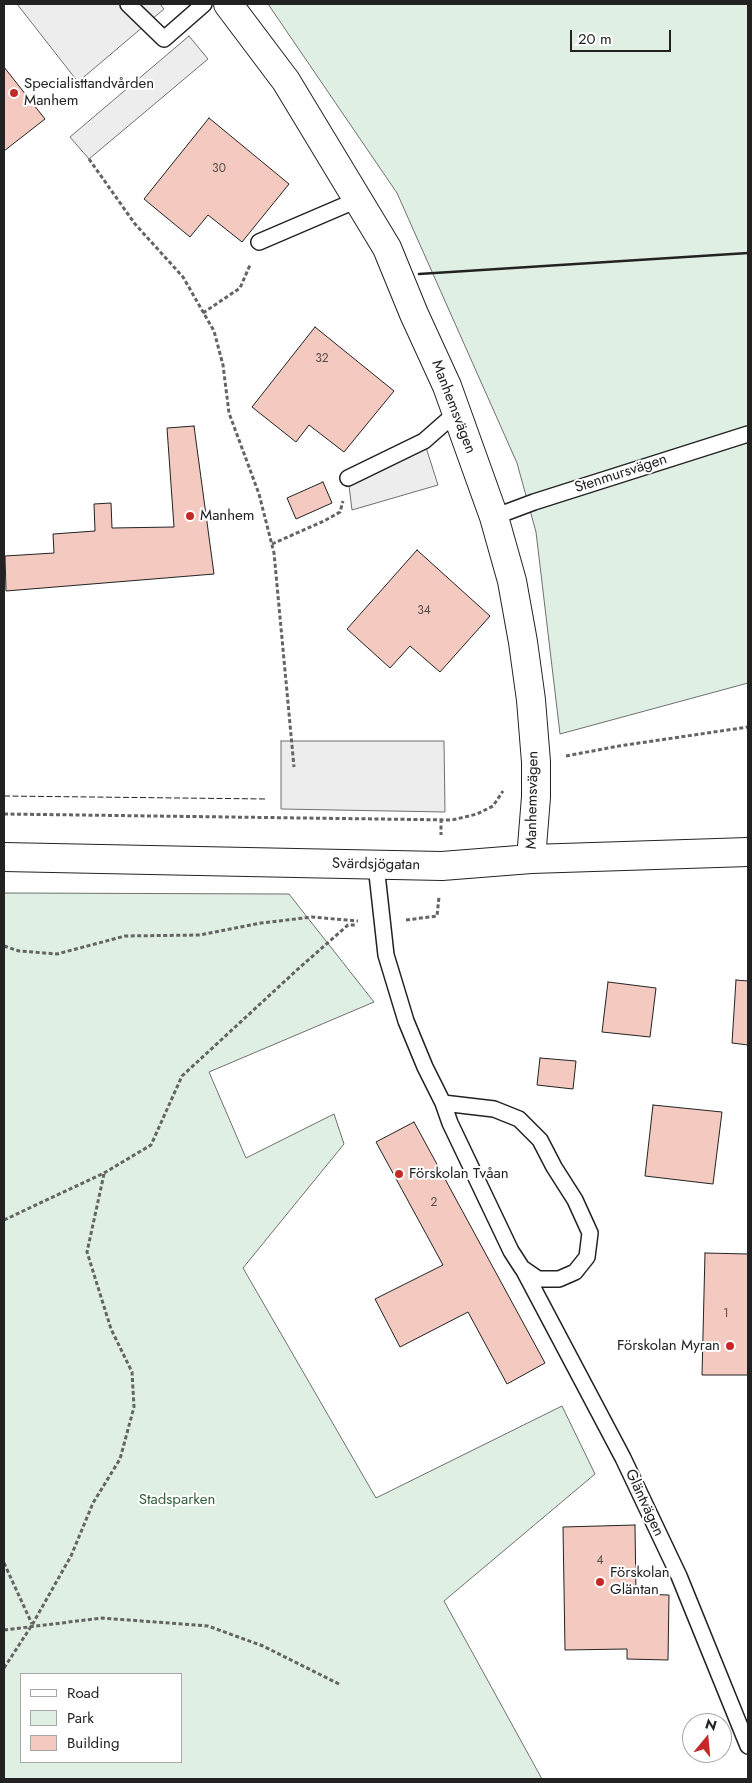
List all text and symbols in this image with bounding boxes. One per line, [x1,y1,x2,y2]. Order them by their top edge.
scale bar [572,20,673,52]
text: 20 m [578,28,612,50]
place label: Specialisttandvården Manhem [24,75,154,110]
marker: Specialisttandvården Manhem [8,87,20,99]
house number: 30 [212,162,226,176]
house number: 32 [315,352,329,366]
street label: Manhemsvägen [427,358,479,456]
street label: Stenmursvägen [573,451,669,497]
place label: Manhem [200,507,255,525]
marker: Manhem [184,510,196,522]
house number: 34 [417,604,431,618]
street label: Manhemsvägen [523,751,543,849]
street label: Svärdsjögatan [332,855,420,875]
place label: Förskolan Tvåan [409,1165,509,1183]
marker: Förskolan Tvåan [393,1168,405,1180]
house number: 2 [431,1196,437,1210]
house number: 1 [723,1307,729,1321]
place label: Förskolan Myran [617,1337,720,1355]
marker: Förskolan Myran [724,1340,736,1352]
street label: Gläntvägen [621,1467,667,1539]
park label: Stadsparken [139,1491,215,1509]
house number: 4 [597,1554,603,1568]
place label: Förskolan Gläntan [610,1564,670,1599]
marker: Förskolan Gläntan [594,1576,606,1588]
legend [20,1673,182,1763]
text: Road [67,1682,99,1704]
text: Park [67,1707,94,1729]
north arrow [682,1713,732,1763]
text: N [703,1713,719,1736]
text: Building [67,1732,119,1754]

